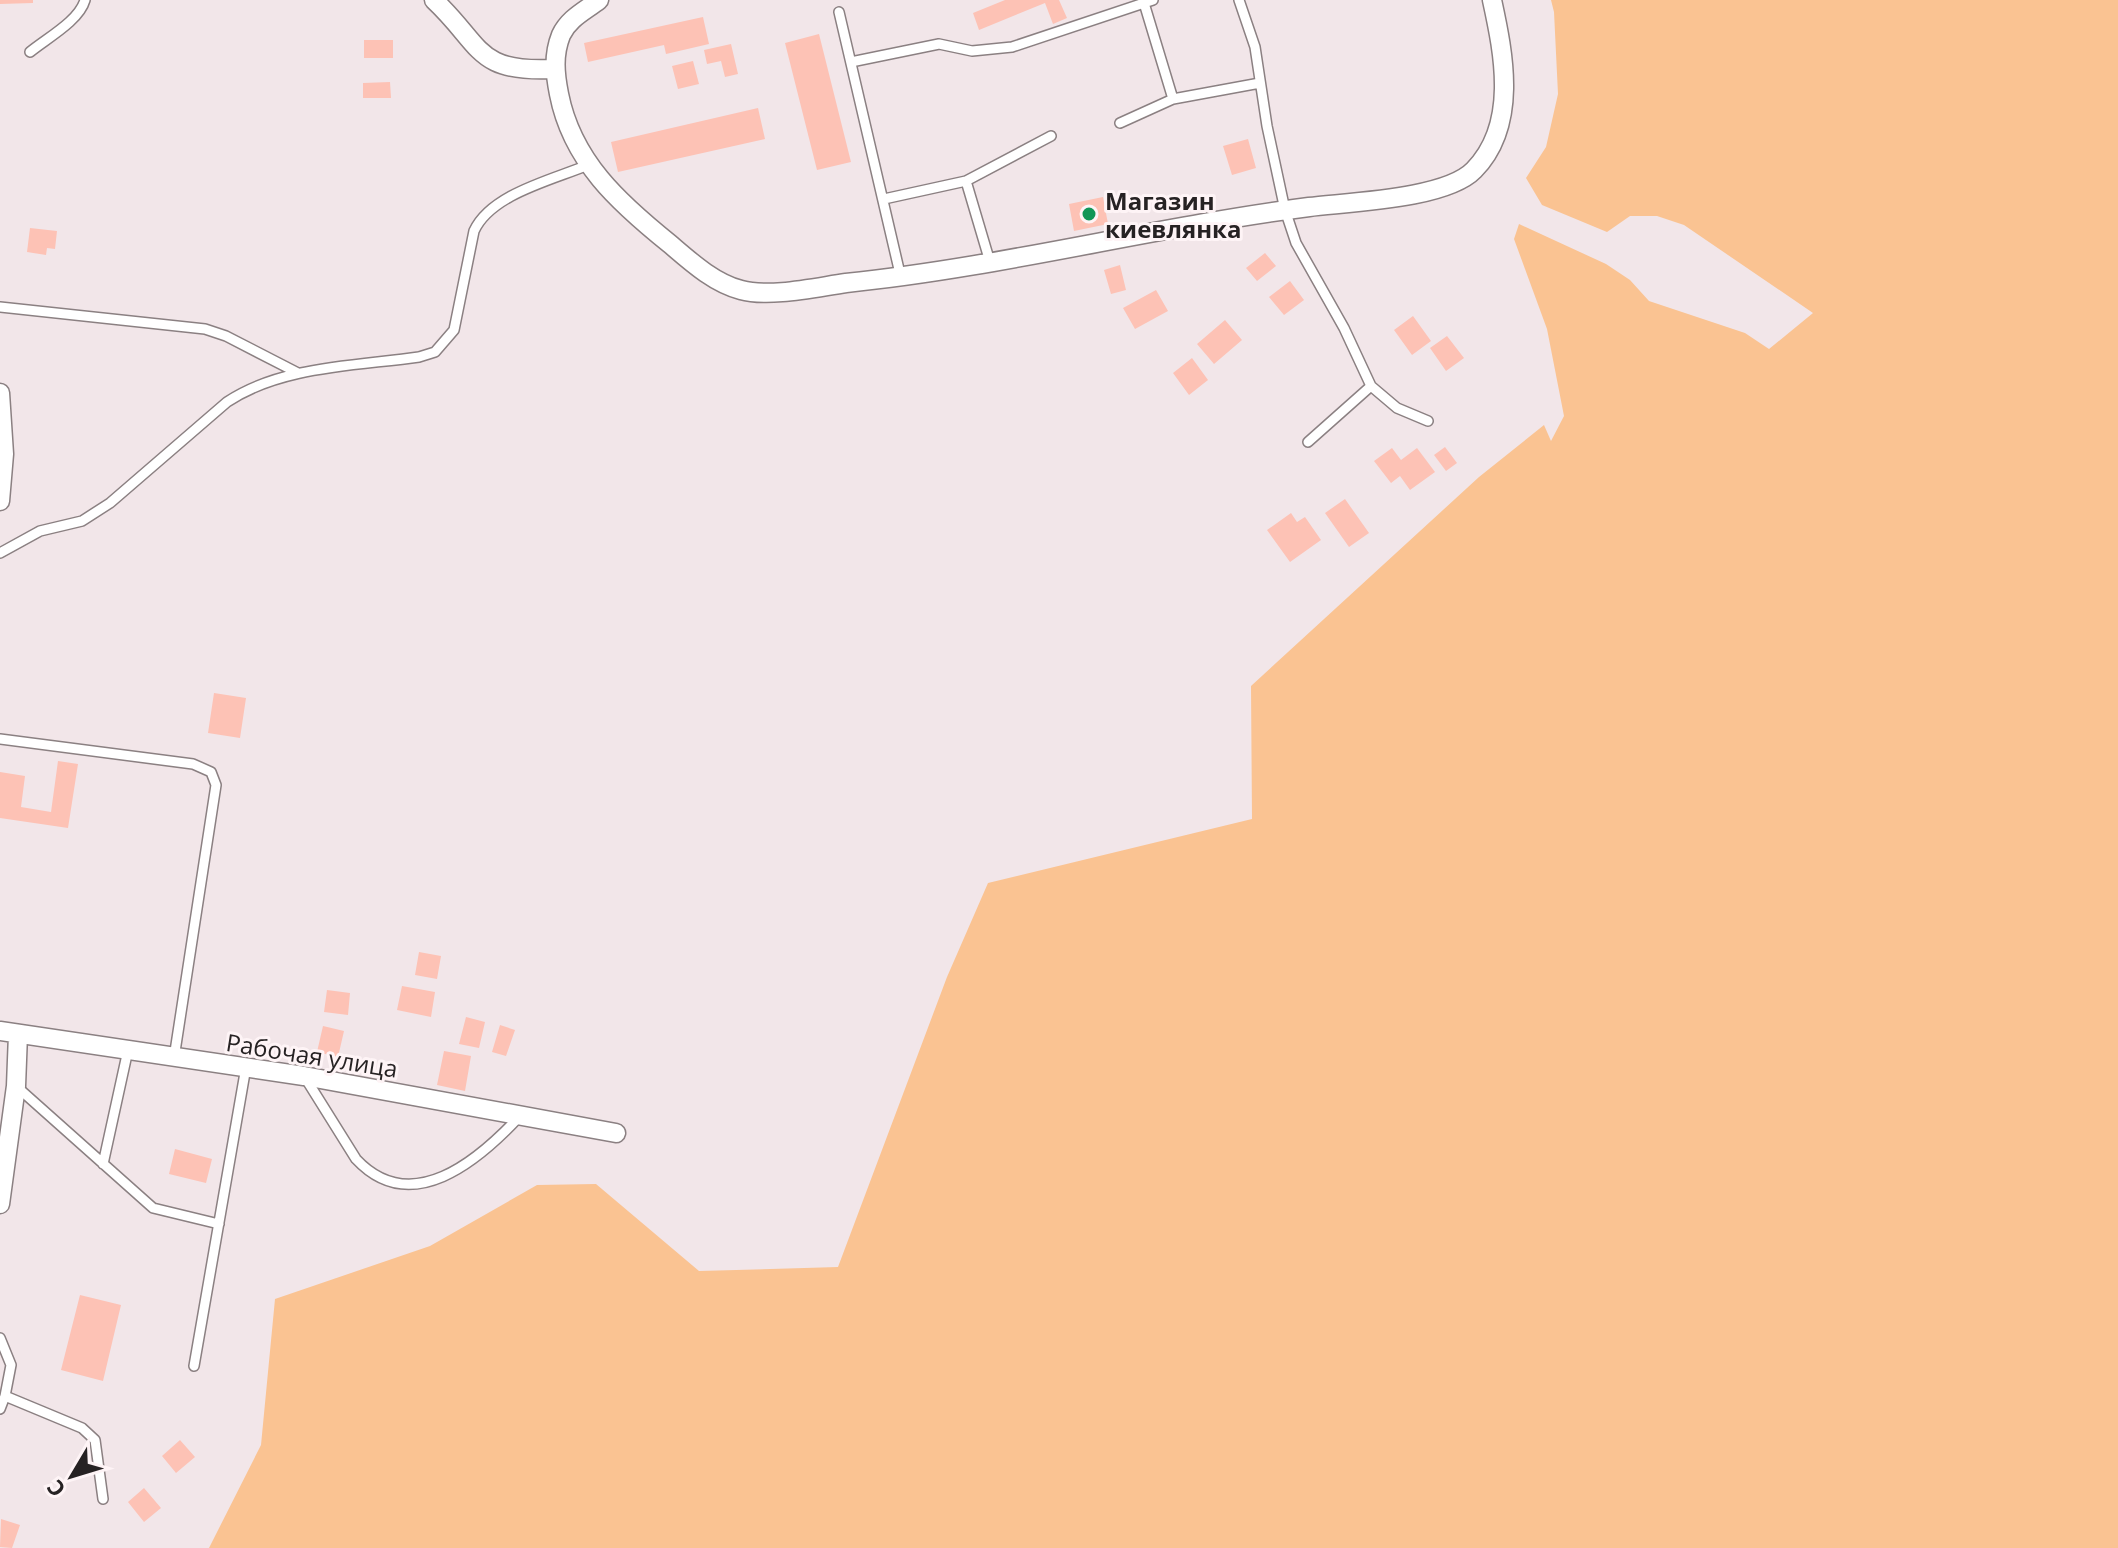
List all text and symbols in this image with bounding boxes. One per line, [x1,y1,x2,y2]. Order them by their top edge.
place label: Магазин киевлянка [1105,184,1241,245]
marker: Магазин киевлянка [1080,205,1098,223]
street label: Рабочая улица [224,1025,400,1085]
north arrow [32,1436,112,1516]
text: С [39,1474,72,1504]

